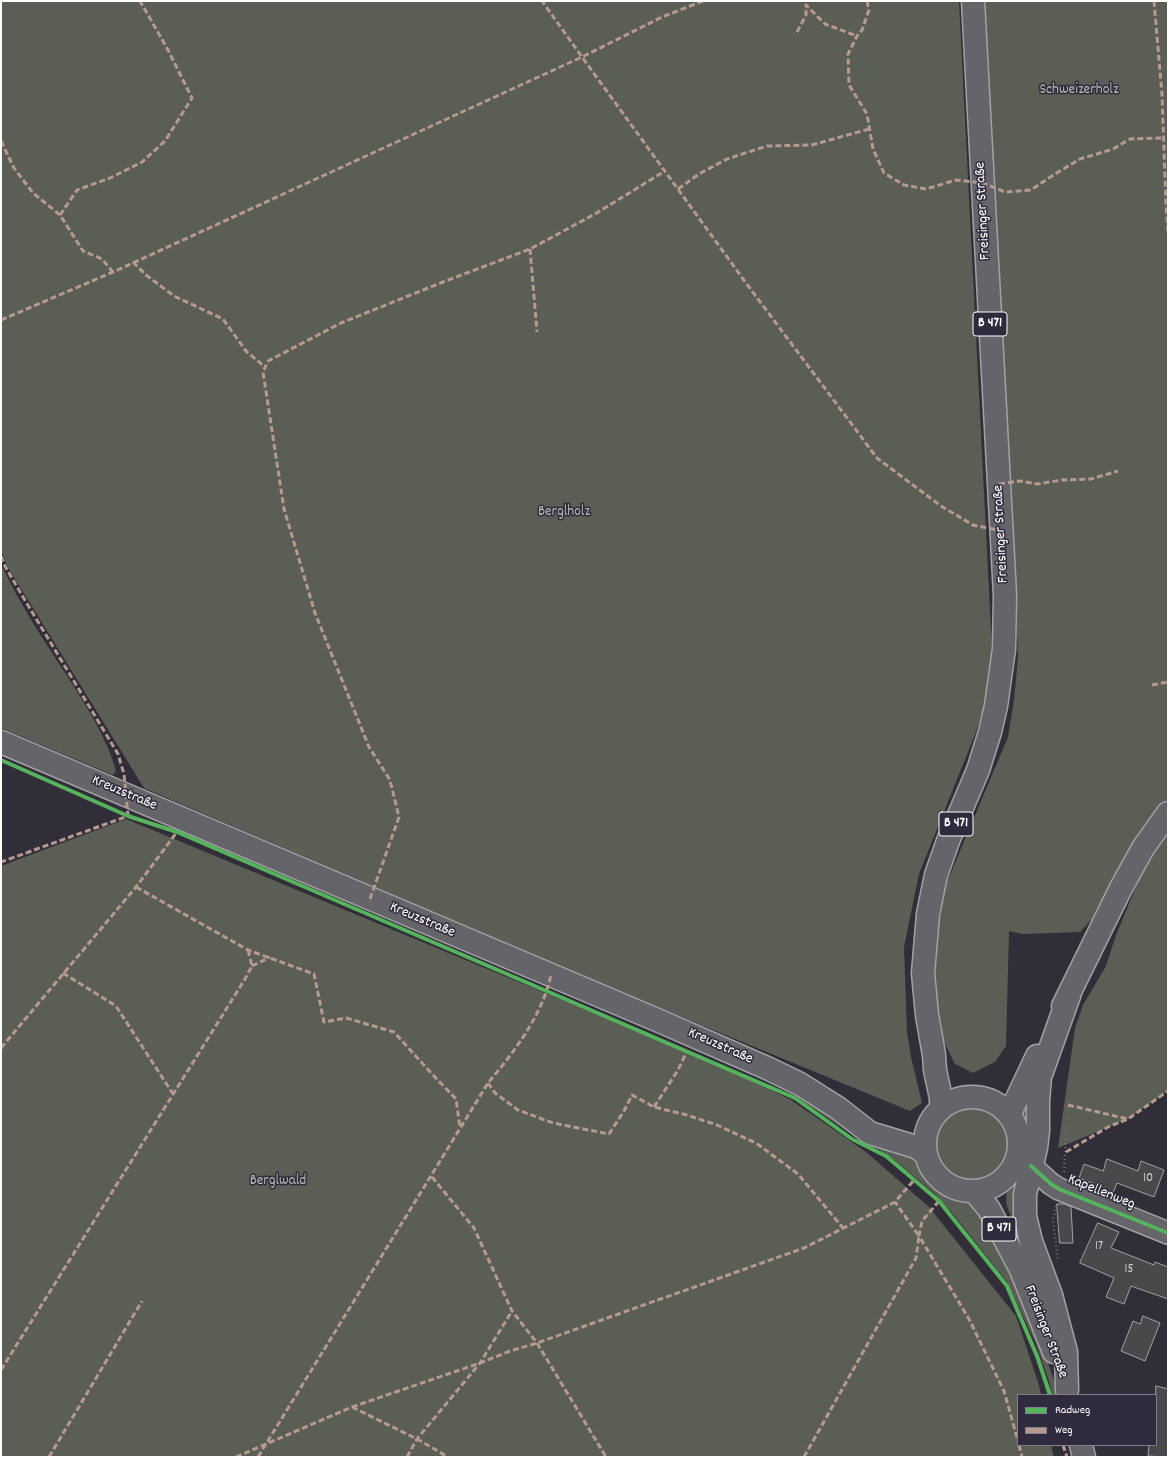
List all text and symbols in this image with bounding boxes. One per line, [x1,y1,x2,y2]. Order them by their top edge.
park label: Schweizerholz [1039,82,1119,100]
street label: Freisinger Straße [972,161,996,261]
road number: B 471 [973,312,1007,336]
street label: Freisinger Straße [990,484,1014,584]
park label: Berglholz [538,504,590,522]
street label: Kreuzstraße [89,772,159,816]
road number: B 471 [939,812,973,836]
street label: Kreuzstraße [387,899,457,943]
street label: Kreuzstraße [685,1025,755,1069]
street label: Kapellenweg [1065,1171,1137,1215]
house number: 10 [1143,1171,1153,1187]
park label: Berglwald [250,1173,306,1191]
road number: B 471 [982,1217,1016,1241]
house number: 17 [1095,1239,1103,1255]
house number: 15 [1125,1262,1133,1278]
street label: Freisinger Straße [1019,1283,1071,1381]
legend [1017,1394,1157,1446]
text: Radweg [1055,1402,1090,1419]
text: Weg [1055,1422,1072,1439]

